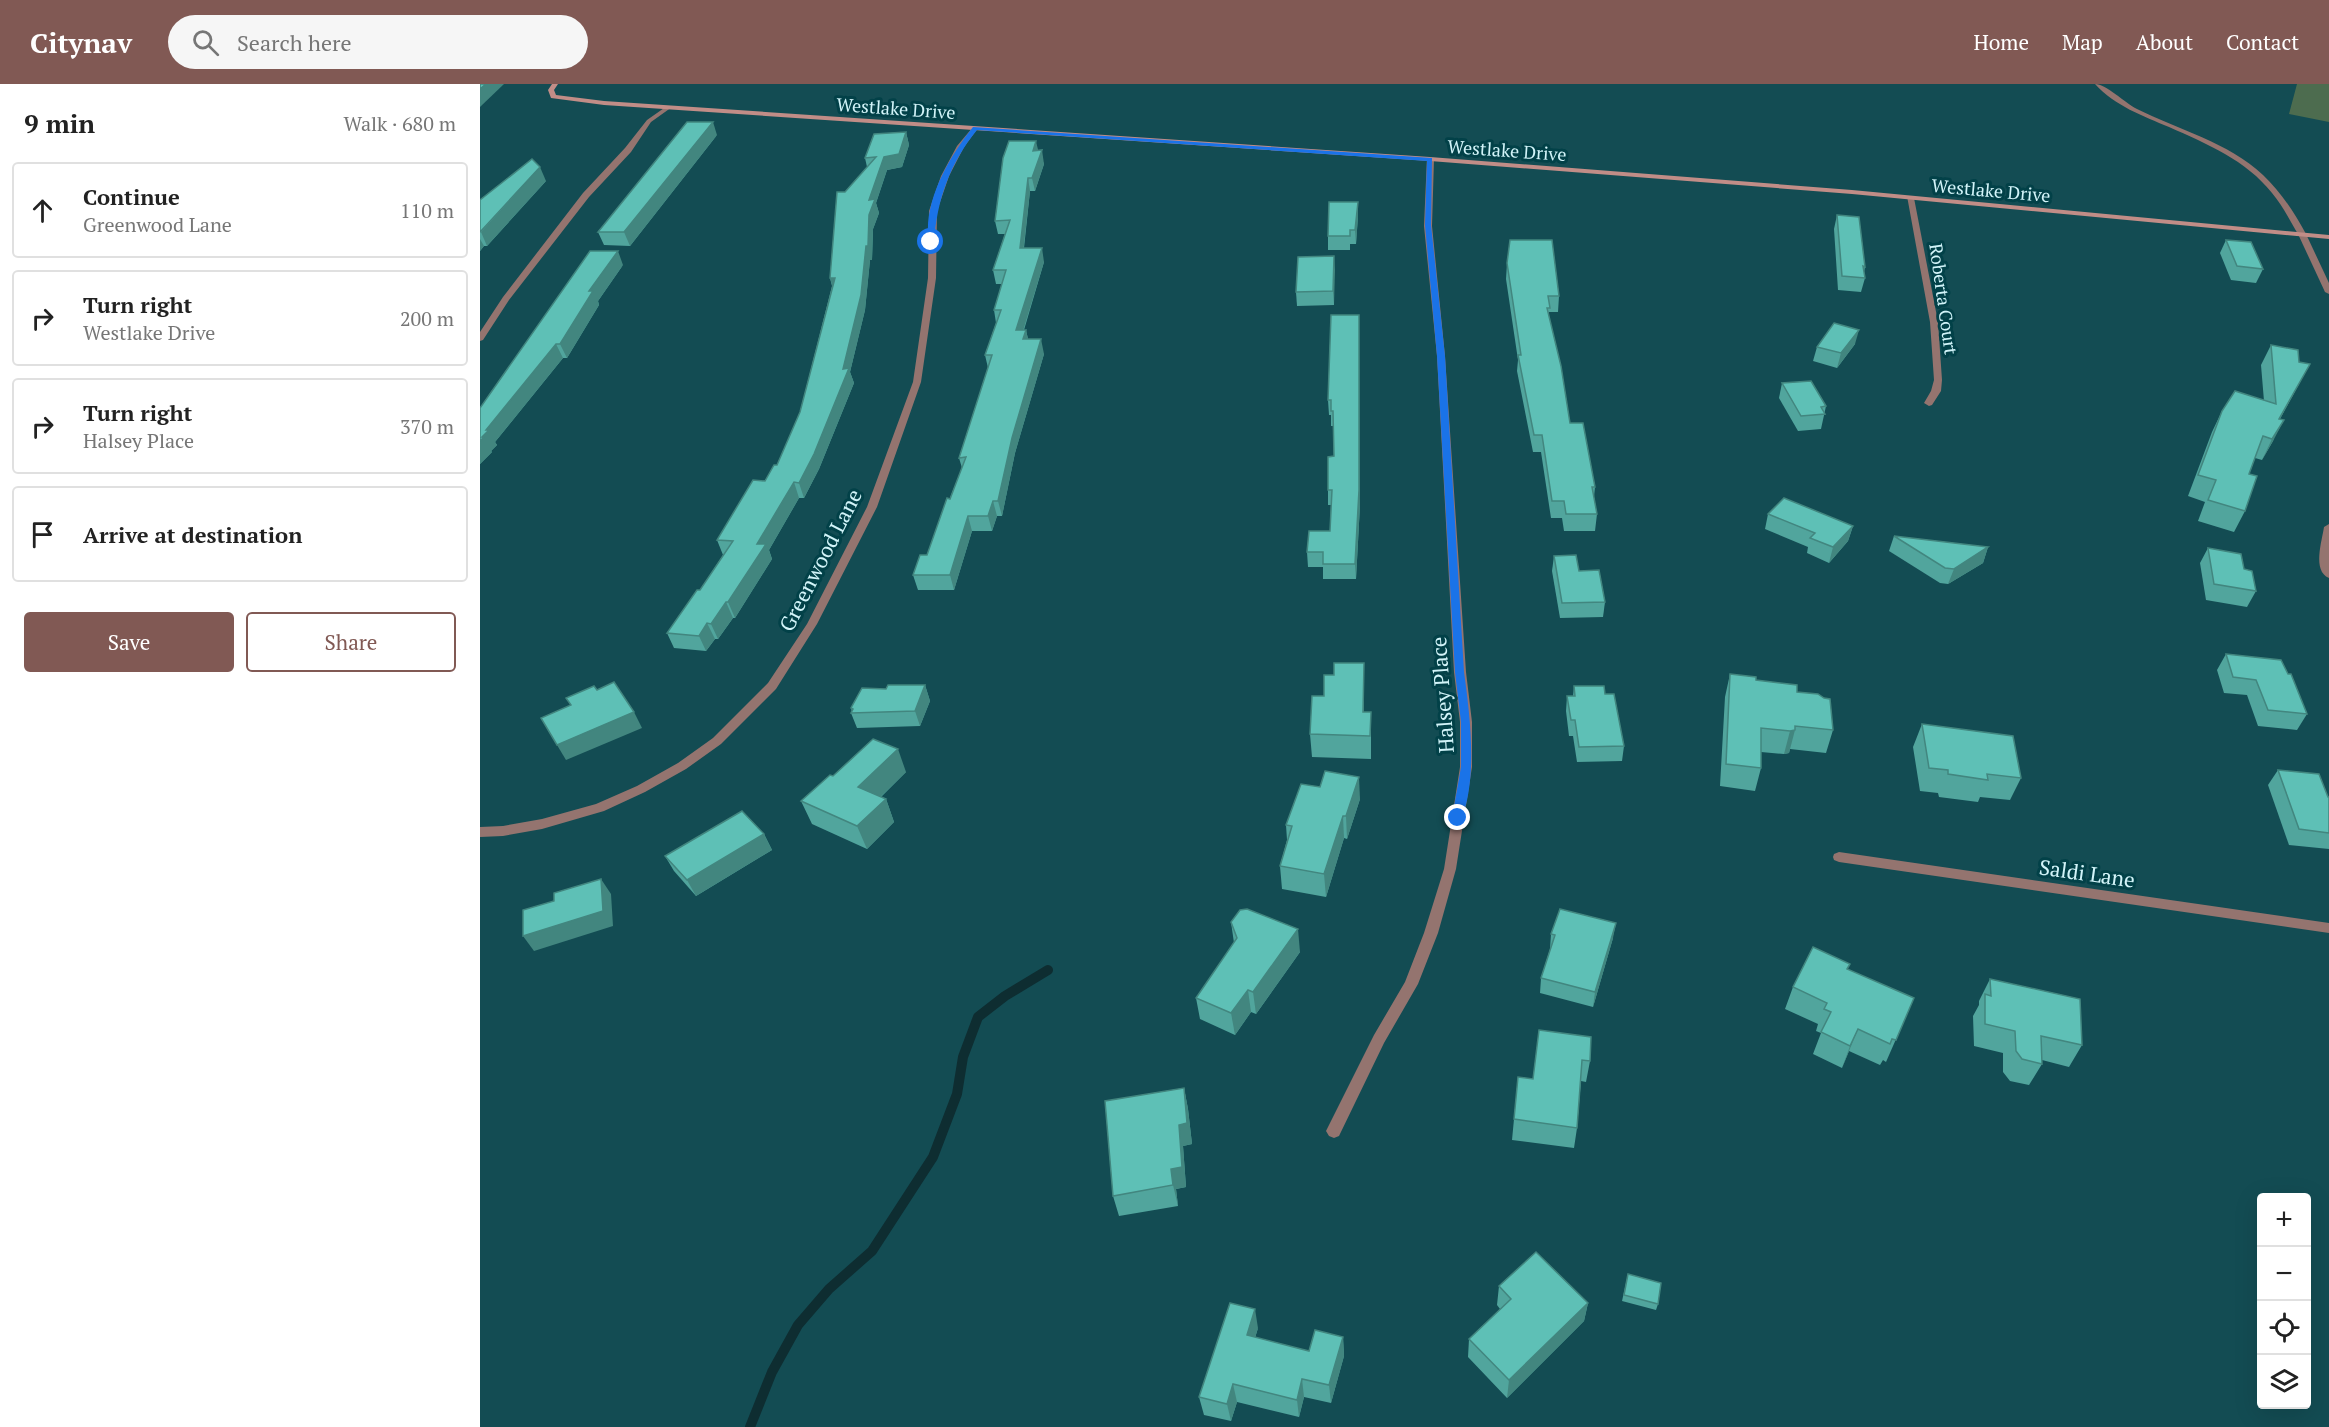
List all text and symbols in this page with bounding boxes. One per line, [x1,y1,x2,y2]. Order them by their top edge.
search box [168,15,588,69]
text: Citynav [30,24,132,61]
icon: search [189,26,222,59]
text: Search here [237,28,352,57]
text: Home [1973,28,2029,56]
text: Map [2062,28,2103,56]
text: About [2136,28,2193,56]
text: Contact [2226,28,2299,56]
street label: Westlake Drive [836,92,956,124]
text: 9 min [24,106,95,140]
text: Walk · 680 m [344,110,456,137]
street label: Westlake Drive [1447,134,1567,166]
street label: Westlake Drive [1931,173,2051,207]
text: Continue [83,182,180,211]
icon: ahead [26,194,59,227]
text: 110 m [400,197,454,224]
text: Greenwood Lane [83,211,232,238]
route start [917,228,943,254]
street label: Roberta Court [1924,242,1964,356]
text: Turn right [83,290,192,319]
icon: right [26,302,59,335]
text: 200 m [400,305,454,332]
text: Westlake Drive [83,319,215,346]
text: Turn right [83,398,192,427]
icon: right [26,410,59,443]
text: 370 m [400,413,454,440]
text: Halsey Place [83,427,194,454]
street label: Greenwood Lane [772,484,868,636]
icon: arrive [26,518,59,551]
text: Arrive at destination [83,520,302,549]
button: Save [24,612,234,672]
button: Share [246,612,456,672]
street label: Halsey Place [1424,636,1460,754]
route end [1444,804,1470,830]
street label: Saldi Lane [2037,852,2137,894]
map controls [2257,1193,2311,1409]
button: + [2257,1193,2311,1247]
button: − [2257,1247,2311,1301]
button: locate [2257,1301,2311,1355]
button: layers [2257,1355,2311,1409]

